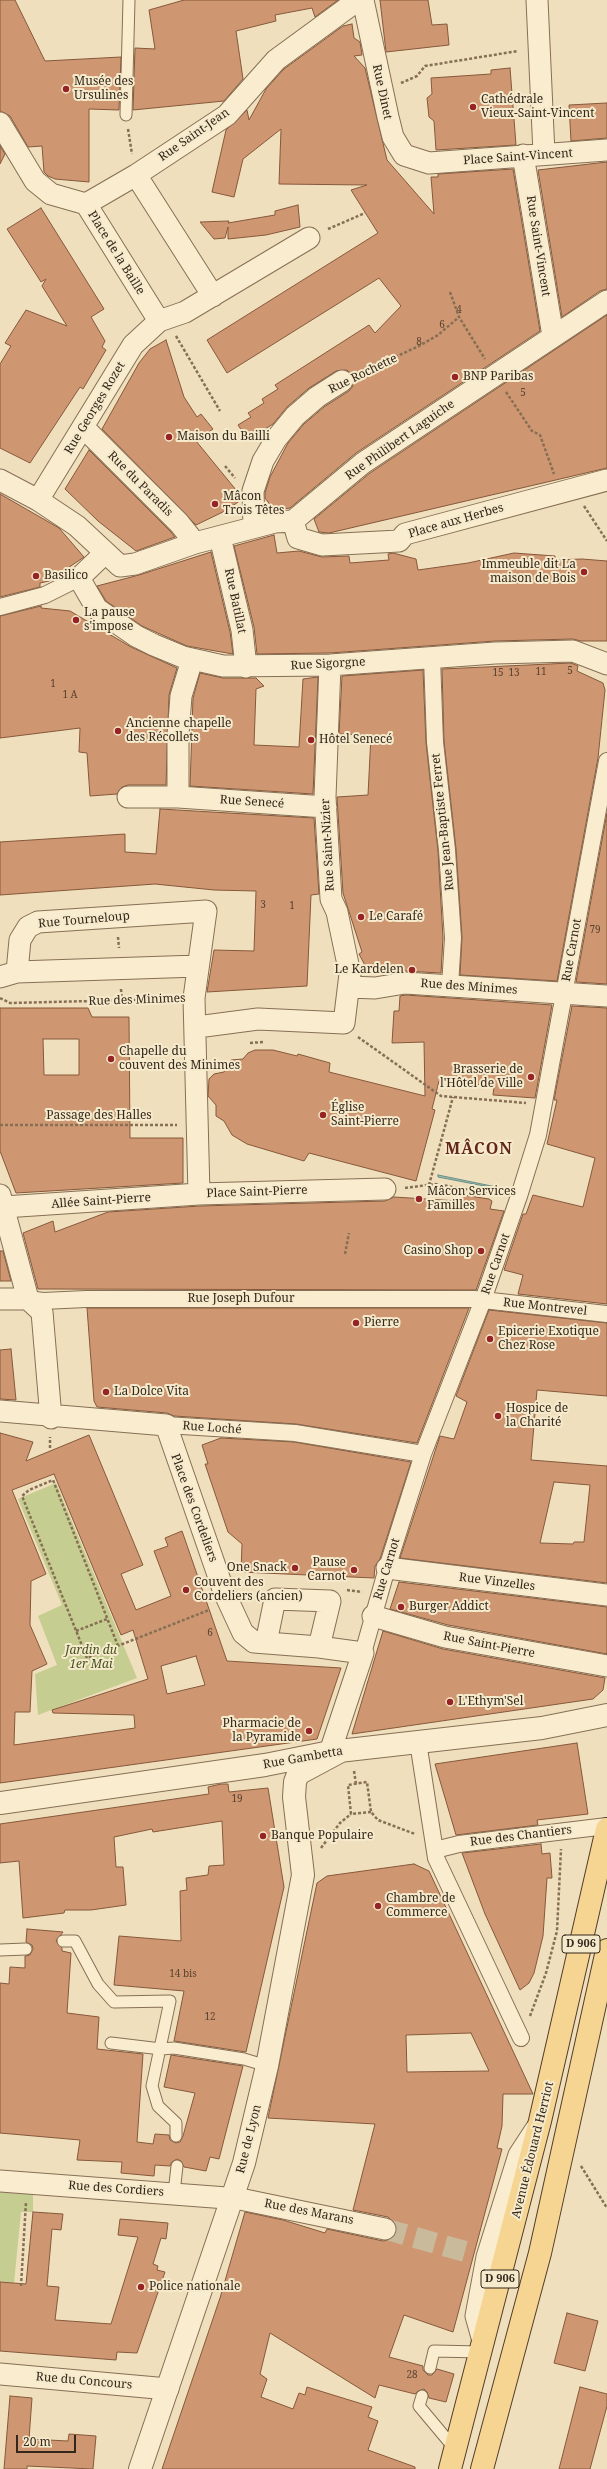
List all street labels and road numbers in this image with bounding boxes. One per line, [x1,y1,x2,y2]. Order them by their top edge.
street label: Rue Dinet [369,63,395,121]
street label: Rue Saint-Jean [156,105,232,165]
street label: Place Saint-Vincent [463,146,573,168]
street label: Rue Saint-Vincent [523,195,553,297]
street label: Place de la Baille [84,208,148,298]
street label: Rue Rochette [326,351,400,397]
street label: Rue Georges Rozet [62,359,128,457]
street label: Rue Philibert Laguiche [343,397,457,483]
street label: Rue du Paradis [105,449,175,519]
street label: Place aux Herbes [407,501,505,541]
street label: Rue Batillat [221,567,249,635]
street label: Rue Sigorgne [290,655,366,673]
street label: Rue Jean-Baptiste Ferret [429,753,457,891]
street label: Rue Senecé [219,793,285,811]
street label: Rue Saint-Nizier [318,798,338,892]
street label: Rue Tourneloup [38,909,130,931]
street label: Rue Carnot [559,917,585,983]
street label: Rue des Minimes [420,976,518,998]
street label: Rue des Minimes [88,991,186,1009]
street label: Passage des Halles [46,1109,152,1123]
street label: Place Saint-Pierre [206,1183,308,1201]
street label: Allée Saint-Pierre [51,1190,151,1212]
street label: Rue Carnot [479,1232,513,1296]
street label: Rue Joseph Dufour [187,1292,295,1306]
street label: Rue Montrevel [502,1295,588,1319]
street label: Rue Loché [182,1419,242,1437]
street label: Place des Cordeliers [168,1452,220,1564]
street label: Rue Carnot [371,1536,403,1602]
street label: Rue Vinzelles [458,1570,536,1594]
street label: Rue Saint-Pierre [442,1629,536,1661]
street label: Rue Gambetta [262,1744,344,1772]
street label: Rue des Chantiers [469,1823,573,1849]
road number: D 906 [562,1935,600,1953]
street label: Avenue Édouard Herriot [509,2080,557,2220]
street label: Rue de Lyon [233,2103,265,2175]
street label: Rue des Cordiers [68,2178,164,2200]
street label: Rue des Marans [263,2196,355,2228]
road number: D 906 [481,2270,519,2288]
street label: Rue du Concours [35,2370,133,2392]

